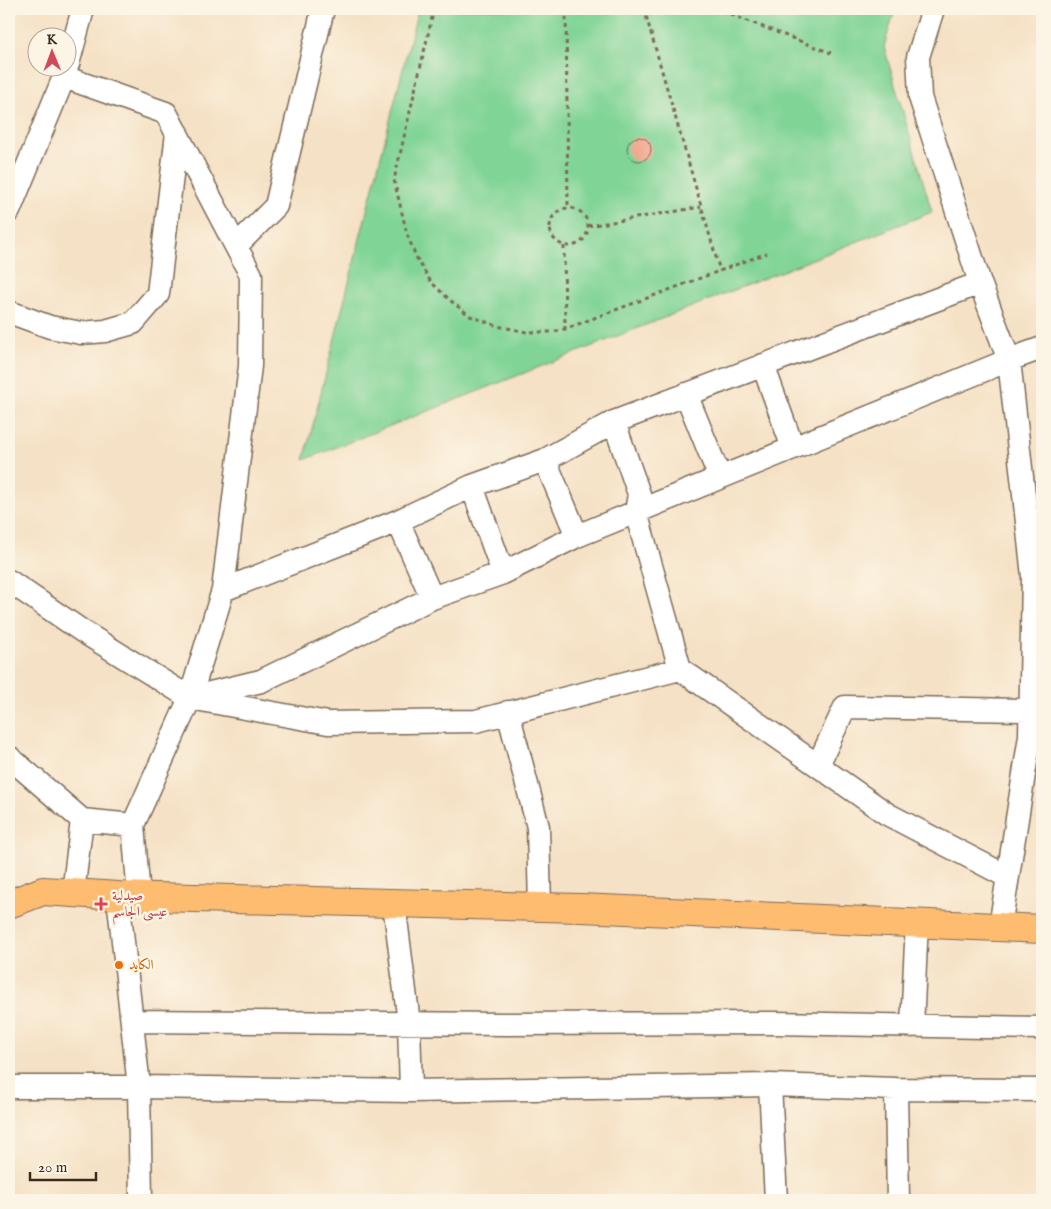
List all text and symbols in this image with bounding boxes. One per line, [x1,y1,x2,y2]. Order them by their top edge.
north arrow [28,28,78,78]
text: K [47,31,58,49]
place label: صيدلية عيسى الجاسم [112,887,167,925]
marker: صيدلية عيسى الجاسم [94,897,108,911]
place label: الكايد [129,956,154,974]
marker: الكايد [113,959,125,971]
scale bar [30,1149,96,1181]
text: 20 m [38,1158,68,1177]

